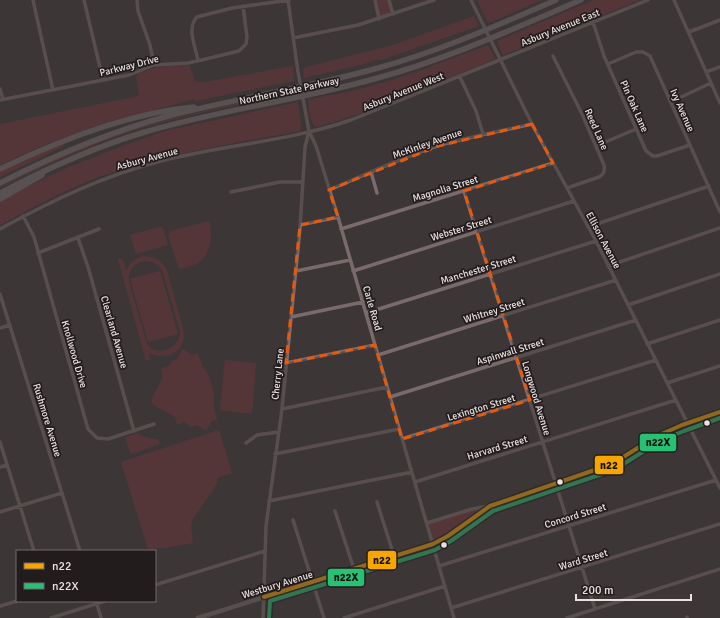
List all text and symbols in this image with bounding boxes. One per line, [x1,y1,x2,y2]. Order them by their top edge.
street label: Asbury Avenue East [519,6,602,49]
street label: Parkway Drive [98,53,160,79]
street label: Asbury Avenue West [361,70,446,114]
street label: Northern State Parkway [238,74,341,107]
street label: Pin Oak Lane [617,79,651,134]
street label: Ivy Avenue [667,87,697,134]
street label: Reed Lane [582,107,611,152]
street label: McKinley Avenue [391,126,464,161]
street label: Asbury Avenue [115,145,179,173]
street label: Magnolia Street [411,173,480,205]
street label: Ellison Avenue [583,210,623,271]
street label: Webster Street [429,214,494,244]
street label: Manchester Street [439,253,518,287]
street label: Carle Road [360,284,384,332]
street label: Clearland Avenue [98,295,130,370]
street label: Whitney Street [462,296,527,326]
street label: Knollwood Drive [59,319,89,389]
street label: Aspinwall Street [475,336,546,368]
street label: Cherry Lane [269,348,287,400]
street label: Longwood Avenue [519,360,553,437]
street label: Rushmore Avenue [30,382,64,458]
street label: Lexington Street [446,392,517,424]
unlabelled marker [702,418,712,428]
street label: Harvard Street [466,433,529,463]
line badge: n22X [639,433,677,452]
text: n22X [646,436,671,449]
line badge: n22 [594,455,624,475]
text: n22 [600,459,618,472]
unlabelled marker [555,477,565,487]
street label: Concord Street [543,501,608,531]
unlabelled marker [439,540,449,550]
street label: Ward Street [557,547,610,573]
legend [16,550,156,602]
line badge: n22 [367,550,397,570]
text: n22 [373,554,391,567]
text: n22 [52,559,72,574]
street label: Westbury Avenue [240,568,314,601]
line badge: n22X [327,568,365,587]
text: n22X [334,571,359,584]
scale bar [576,576,691,602]
text: n22X [52,579,79,594]
text: 200 m [582,583,614,598]

